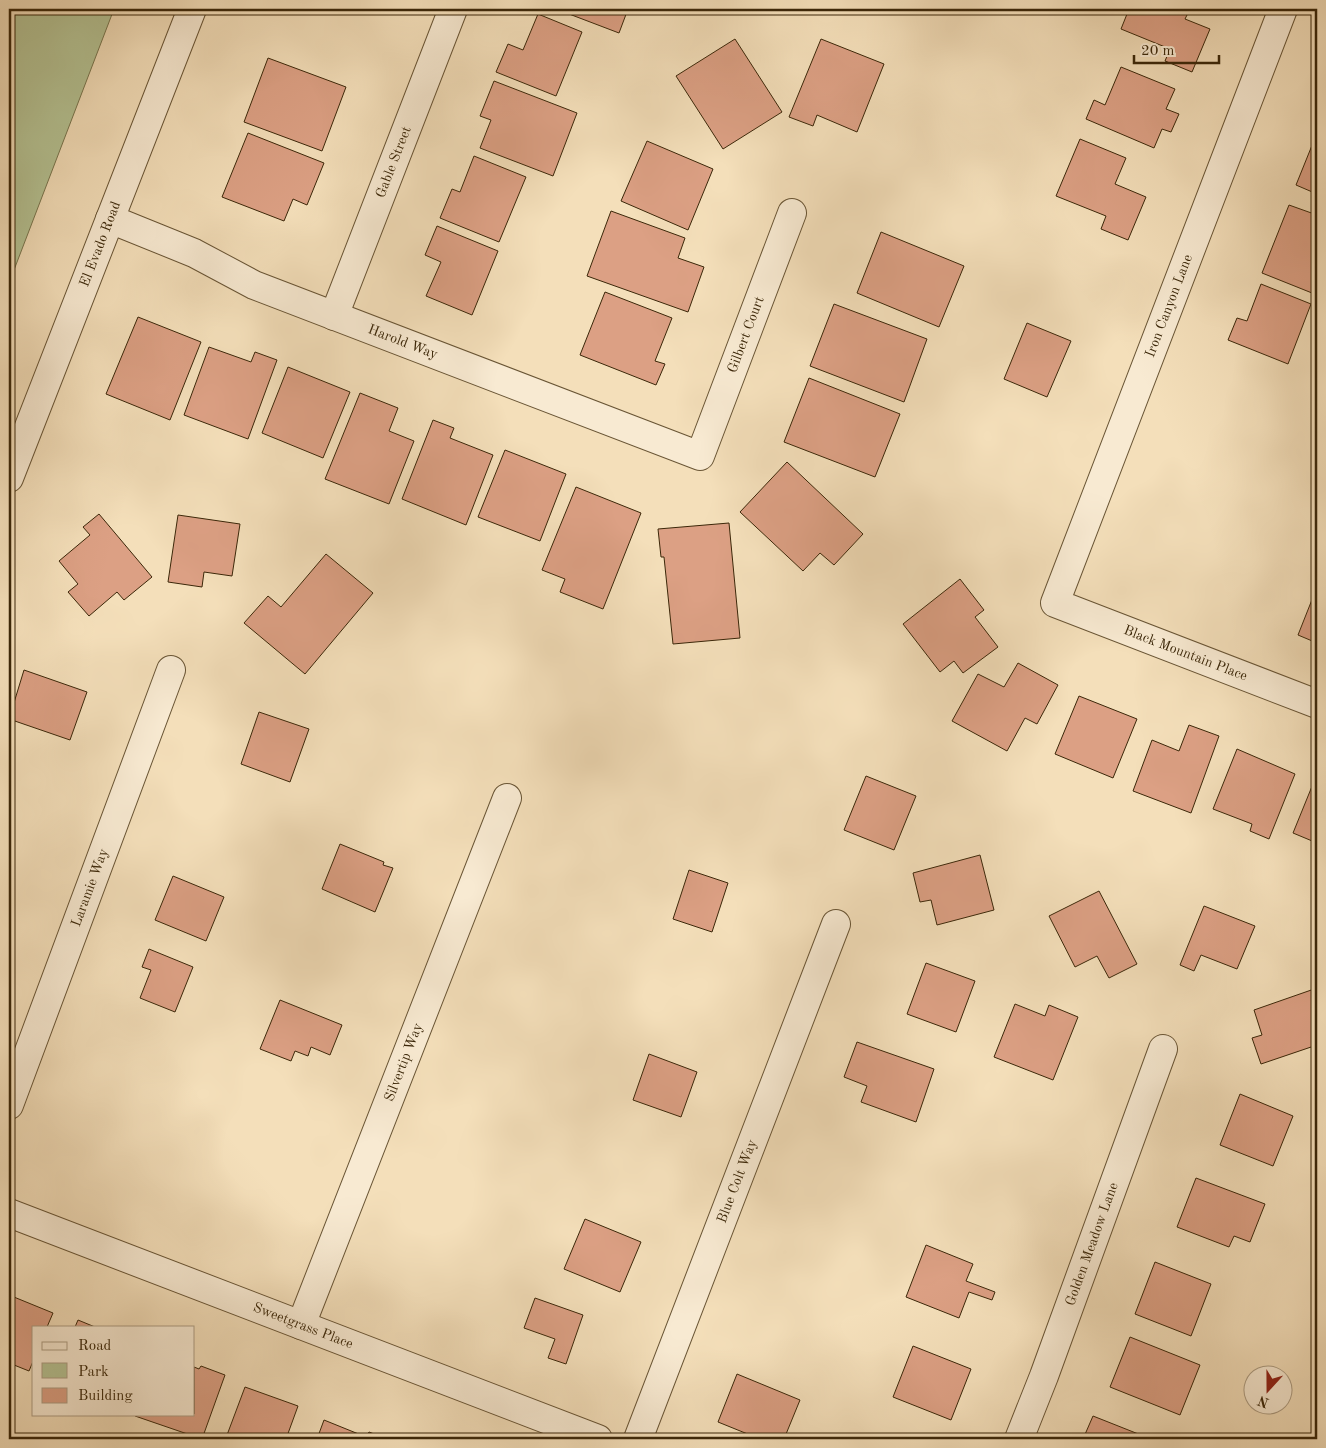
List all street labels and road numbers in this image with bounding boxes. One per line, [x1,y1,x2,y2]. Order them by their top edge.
street label: Gable Street [373,124,414,200]
street label: El Evado Road [77,200,123,289]
street label: Iron Canyon Lane [1143,253,1195,359]
street label: Gilbert Court [725,295,767,375]
street label: Harold Way [366,322,440,362]
street label: Black Mountain Place [1122,623,1249,683]
street label: Laramie Way [69,846,111,929]
street label: Silvertip Way [382,1021,426,1104]
street label: Blue Colt Way [715,1137,760,1225]
street label: Golden Meadow Lane [1063,1181,1121,1308]
street label: Sweetgrass Place [251,1300,355,1351]

